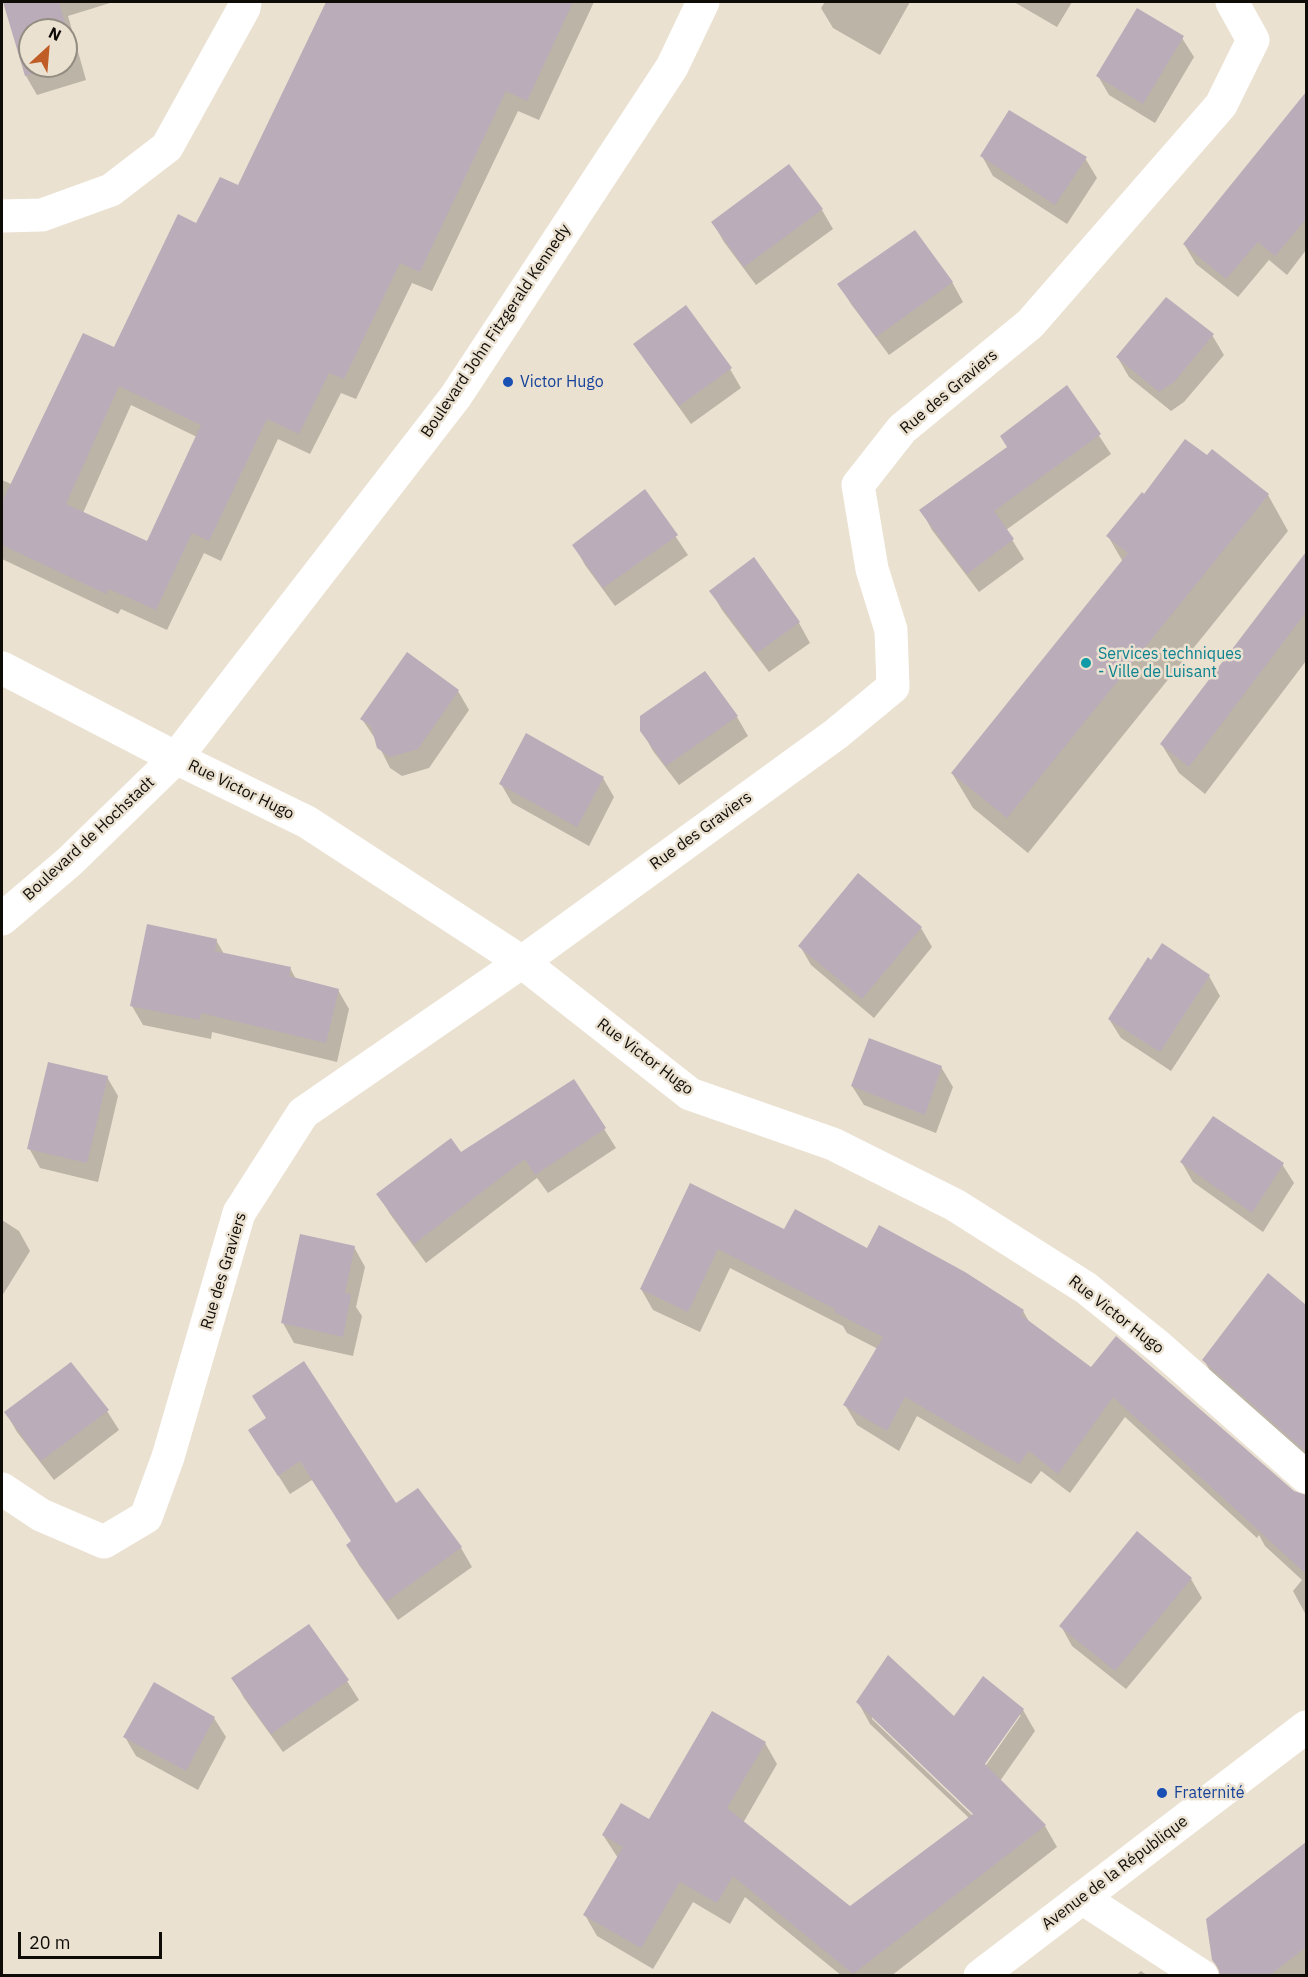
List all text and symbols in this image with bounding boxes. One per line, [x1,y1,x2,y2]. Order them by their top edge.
north arrow [18,18,78,78]
text: N [45,22,65,45]
street label: Boulevard John Fitzgerald Kennedy [417,221,575,441]
street label: Rue des Graviers [896,346,1002,438]
place label: Victor Hugo [520,372,604,392]
marker: Victor Hugo [501,375,515,389]
place label: Services techniques - Ville de Luisant [1098,644,1242,682]
marker: Services techniques - Ville de Luisant [1079,656,1093,670]
street label: Rue Victor Hugo [185,756,297,824]
street label: Boulevard de Hochstadt [19,773,159,905]
street label: Rue des Graviers [646,788,756,874]
street label: Rue Victor Hugo [593,1015,697,1099]
street label: Rue des Graviers [197,1210,251,1332]
street label: Rue Victor Hugo [1065,1272,1167,1358]
place label: Fraternité [1174,1783,1245,1803]
marker: Fraternité [1155,1786,1169,1800]
street label: Avenue de la République [1038,1812,1192,1934]
scale bar [21,1920,165,1958]
text: 20 m [29,1931,71,1954]

